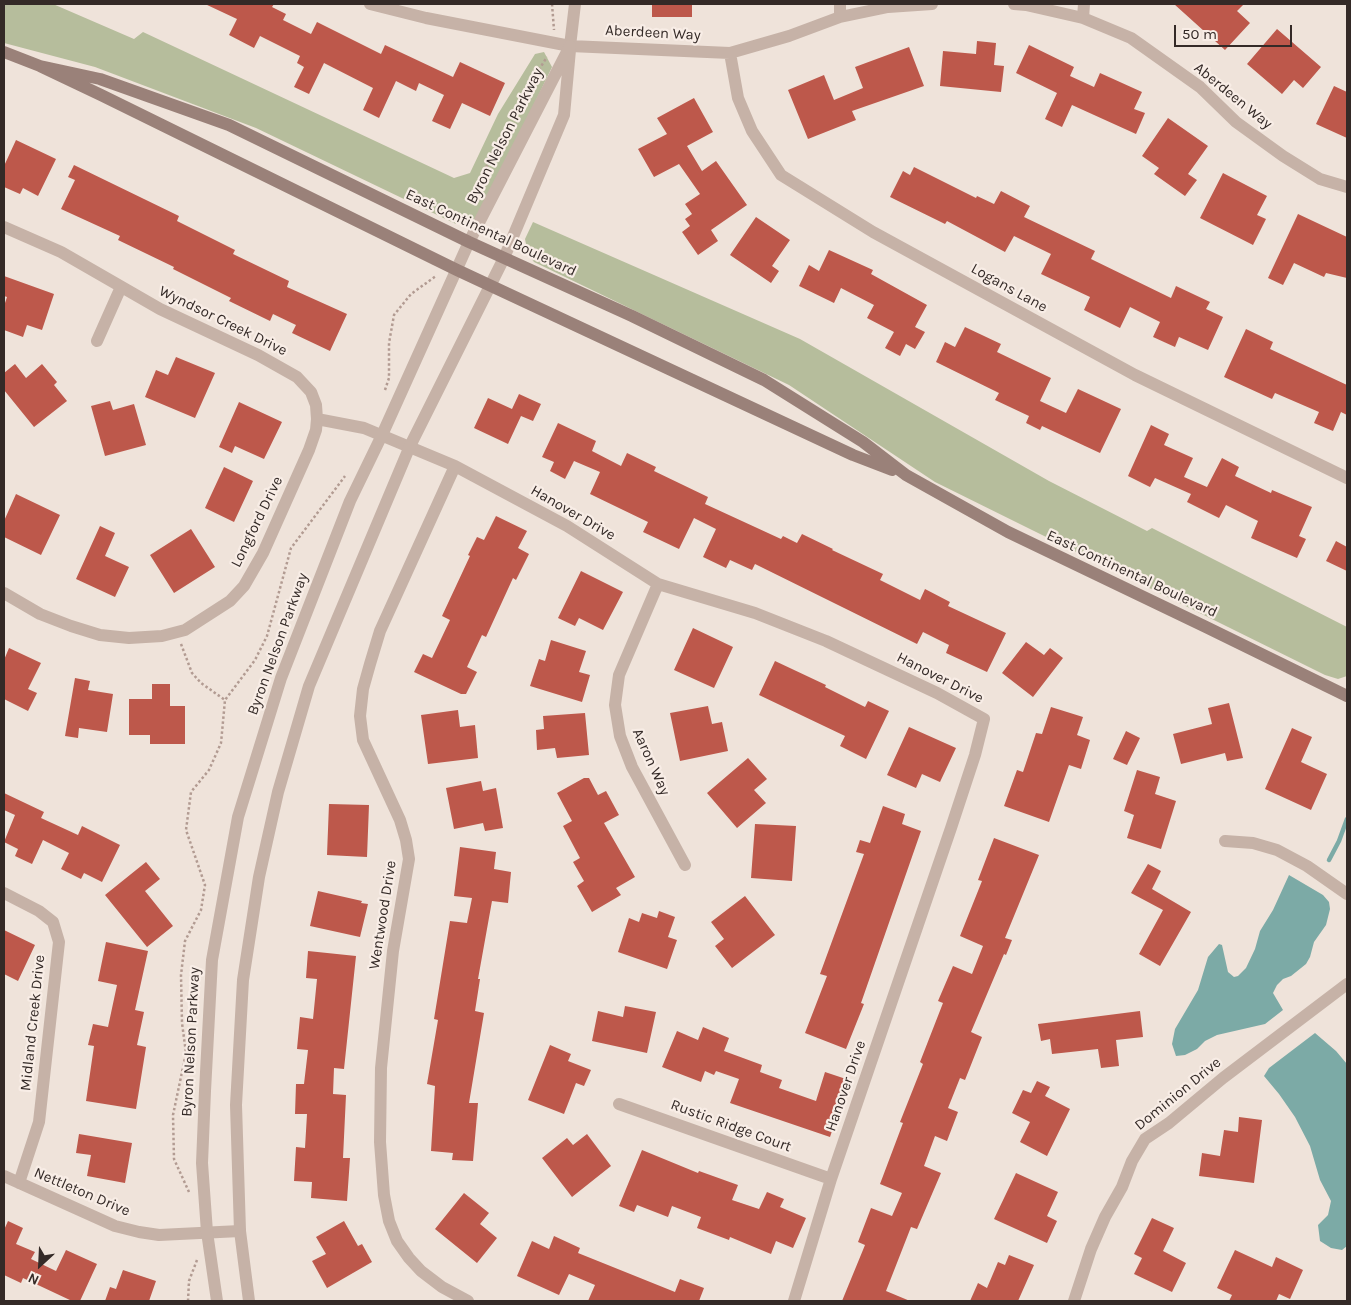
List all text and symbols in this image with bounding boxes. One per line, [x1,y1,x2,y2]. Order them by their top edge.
scale bar [1176,15,1294,47]
street label: Aberdeen Way [605,22,701,44]
text: 50 m [1182,25,1217,43]
street label: Aberdeen Way [1190,59,1276,133]
street label: Byron Nelson Parkway [463,65,547,207]
street label: East Continental Boulevard [403,185,579,281]
street label: Logans Lane [968,260,1050,316]
street label: Wyndsor Creek Drive [156,282,290,360]
street label: Longford Drive [227,474,287,570]
street label: Hanover Drive [527,482,619,544]
street label: East Continental Boulevard [1044,526,1220,622]
street label: Byron Nelson Parkway [244,570,312,718]
street label: Hanover Drive [894,648,986,708]
street label: Aaron Way [628,726,674,798]
street label: Wentwood Drive [366,859,400,971]
street label: Midland Creek Drive [17,954,49,1092]
street label: Byron Nelson Parkway [178,967,204,1117]
street label: Hanover Drive [822,1038,870,1134]
street label: Dominion Drive [1131,1054,1225,1134]
street label: Rustic Ridge Court [668,1096,794,1156]
street label: Nettleton Drive [31,1164,133,1220]
north arrow [15,1240,65,1290]
text: N [25,1269,42,1289]

